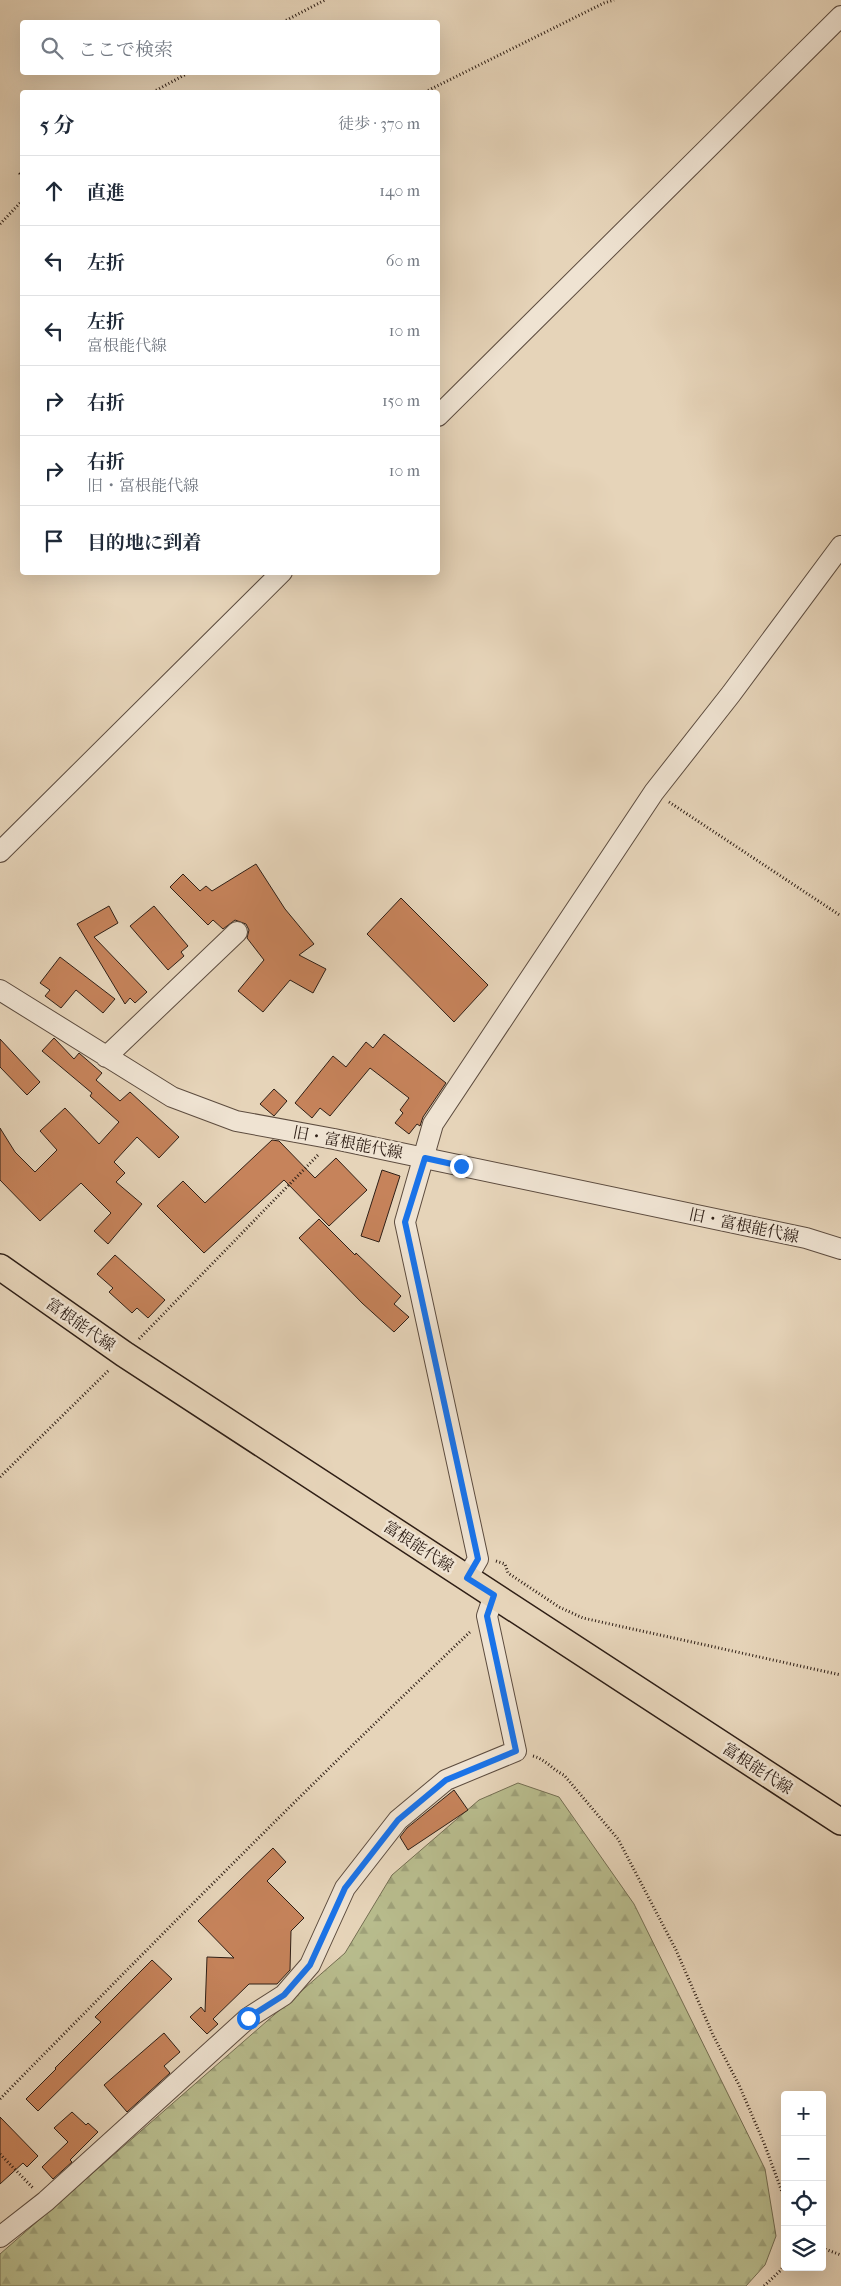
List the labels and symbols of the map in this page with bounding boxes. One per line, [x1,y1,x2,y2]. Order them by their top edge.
street label: 旧・富根能代線 [291,1122,405,1163]
route end [450,1155,473,1178]
street label: 旧・富根能代線 [687,1205,801,1246]
street label: 富根能代線 [42,1294,119,1355]
street label: 富根能代線 [380,1517,457,1576]
street label: 富根能代線 [719,1739,796,1798]
route start [237,2007,260,2030]

